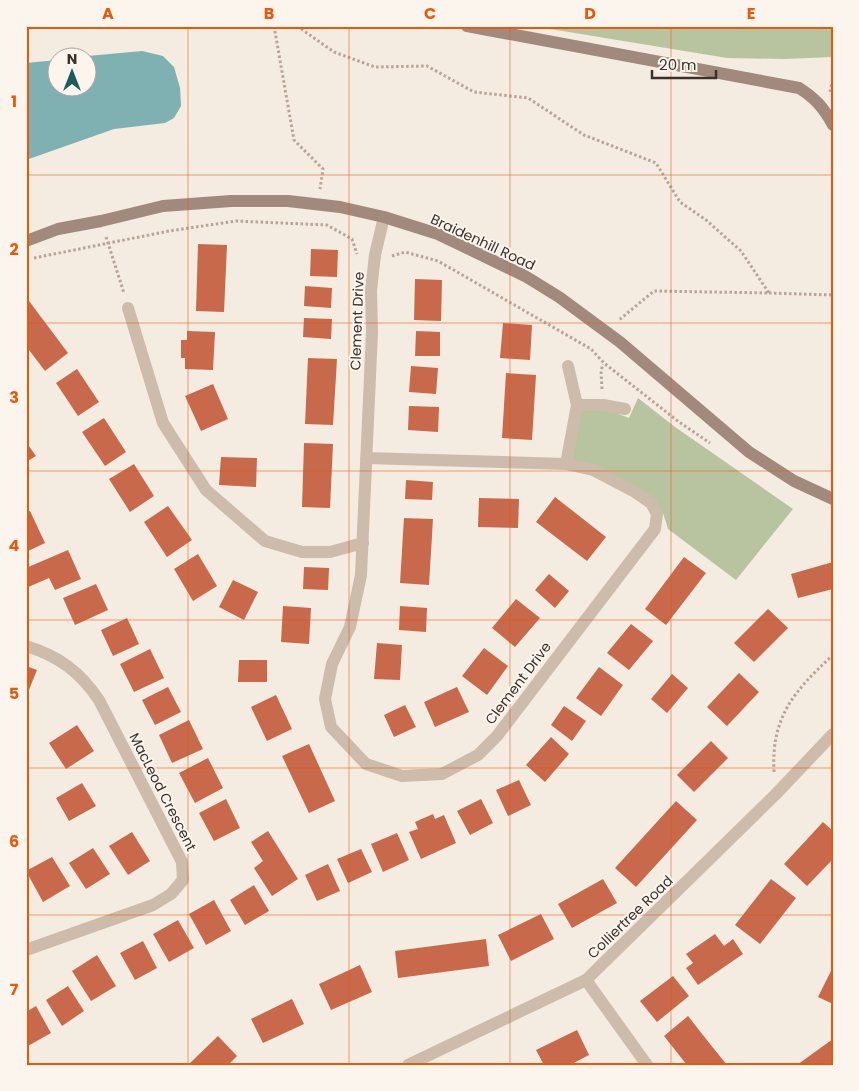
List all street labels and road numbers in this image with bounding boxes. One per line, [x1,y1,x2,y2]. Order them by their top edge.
street label: Braidenhill Road [427,209,539,275]
street label: Clement Drive [345,271,369,371]
street label: Clement Drive [480,637,556,729]
street label: MacLeod Crescent [125,729,201,855]
street label: Colliertree Road [583,871,677,963]

